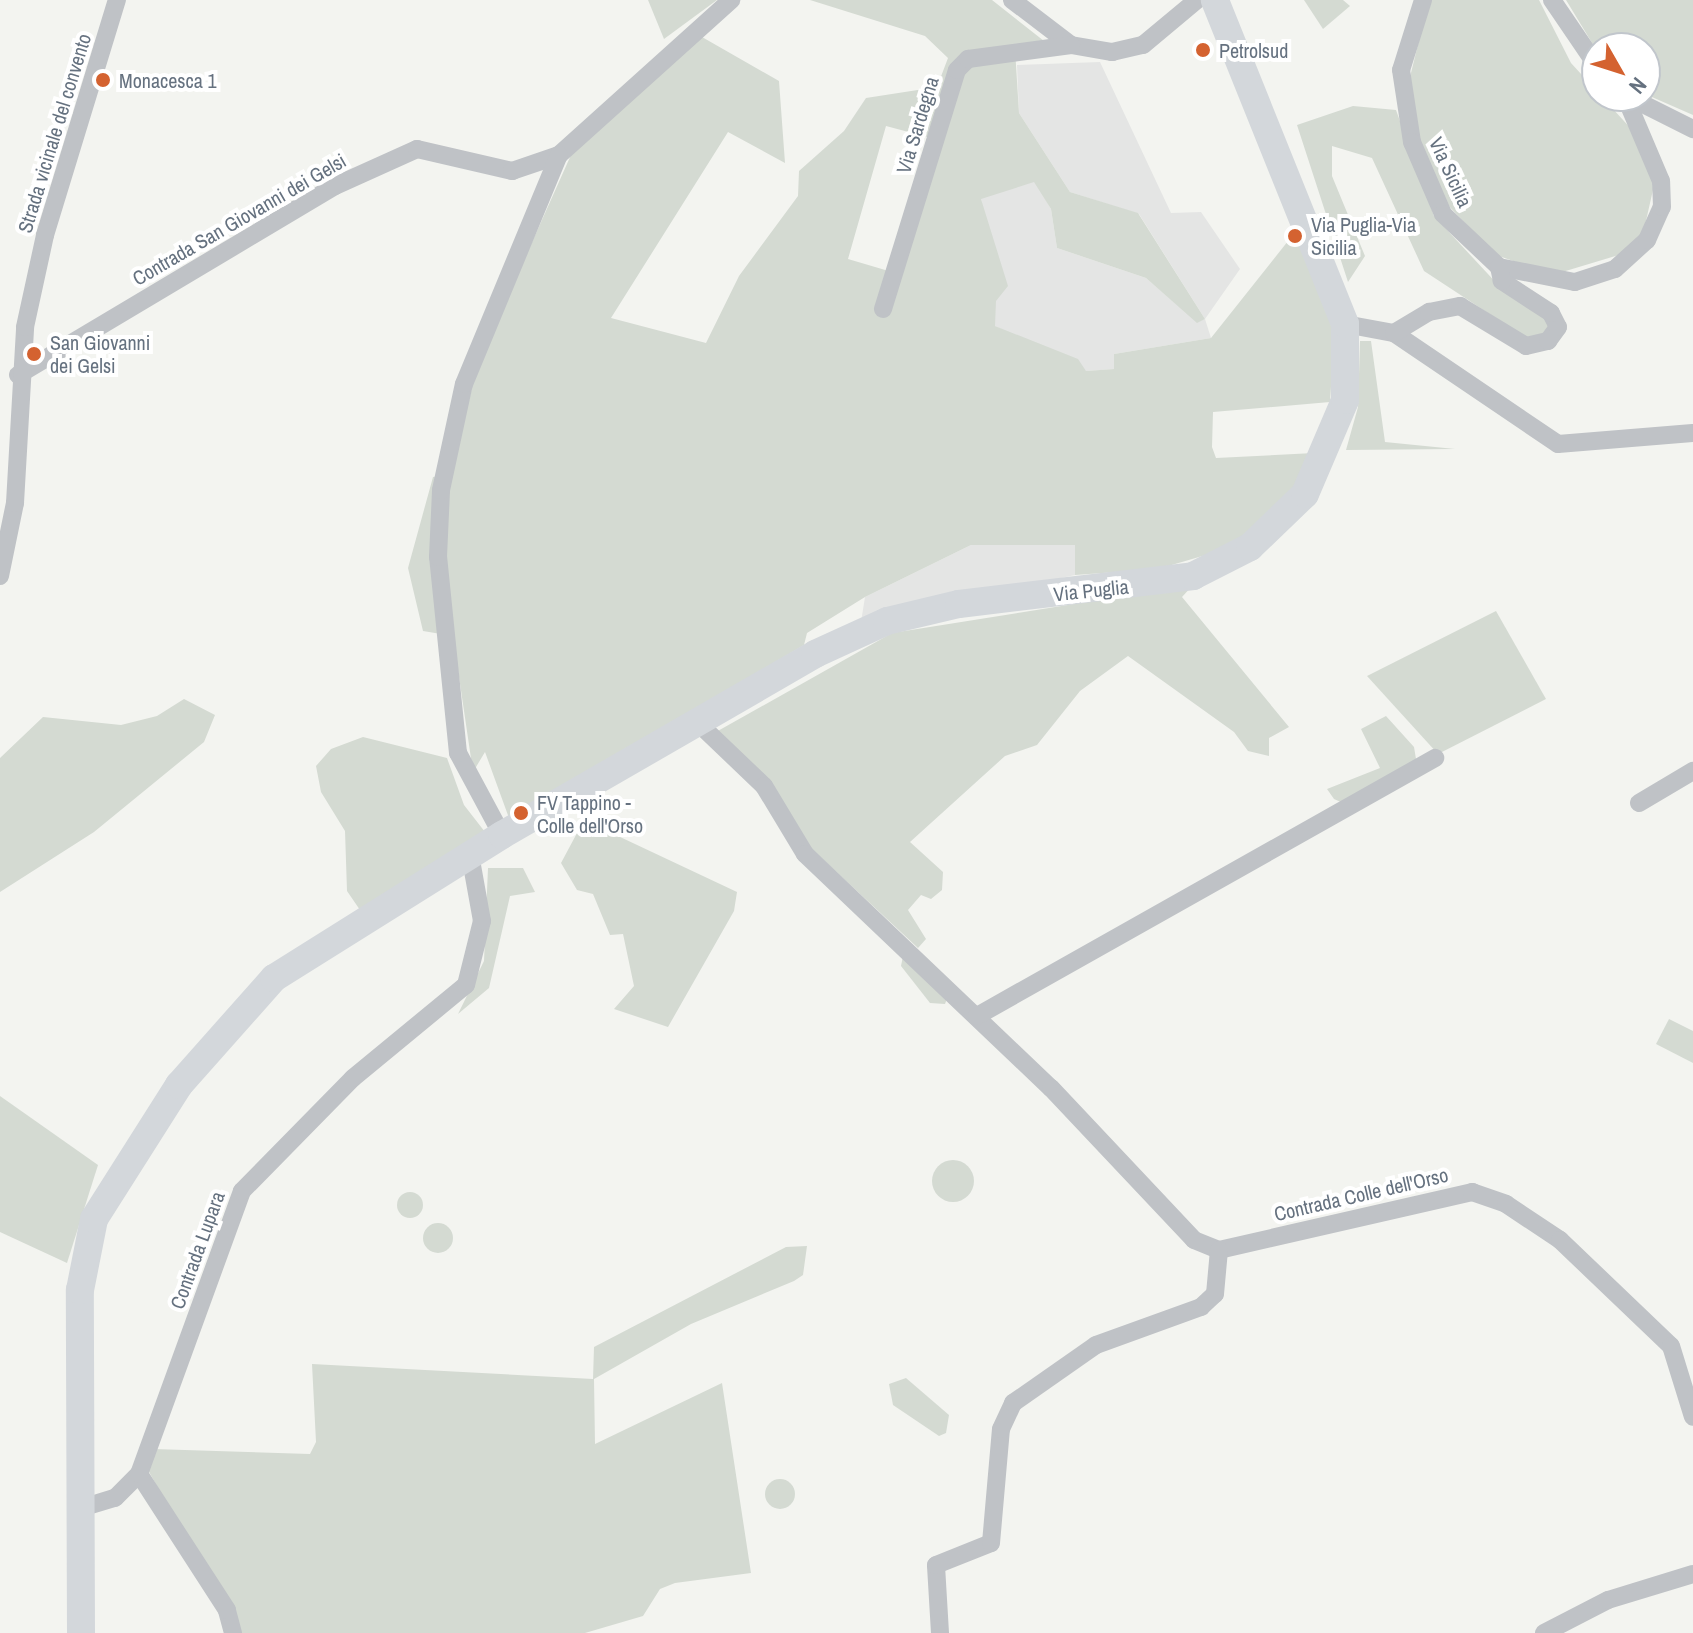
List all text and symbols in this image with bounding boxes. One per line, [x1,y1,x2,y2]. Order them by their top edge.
street label: Strada vicinale del convento [12,31,96,235]
north arrow [1581,32,1661,112]
place label: Petrolsud [1219,38,1288,62]
marker: Petrolsud [1194,41,1212,59]
place label: Monacesca 1 [119,68,217,92]
marker: Monacesca 1 [94,71,112,89]
text: N [1622,71,1654,100]
street label: Via Sardegna [891,74,943,176]
street label: Via Sicilia [1424,133,1478,211]
street label: Contrada San Giovanni dei Gelsi [128,148,350,290]
place label: Via Puglia-Via Sicilia [1311,212,1416,259]
marker: Via Puglia-Via Sicilia [1286,227,1304,245]
place label: San Giovanni dei Gelsi [50,330,150,377]
marker: San Giovanni dei Gelsi [25,345,43,363]
street label: Via Puglia [1052,574,1130,606]
place label: FV Tappino - Colle dell'Orso [537,790,643,837]
marker: FV Tappino - Colle dell'Orso [512,804,530,822]
street label: Contrada Colle dell'Orso [1272,1162,1450,1226]
street label: Contrada Lupara [165,1188,229,1312]

